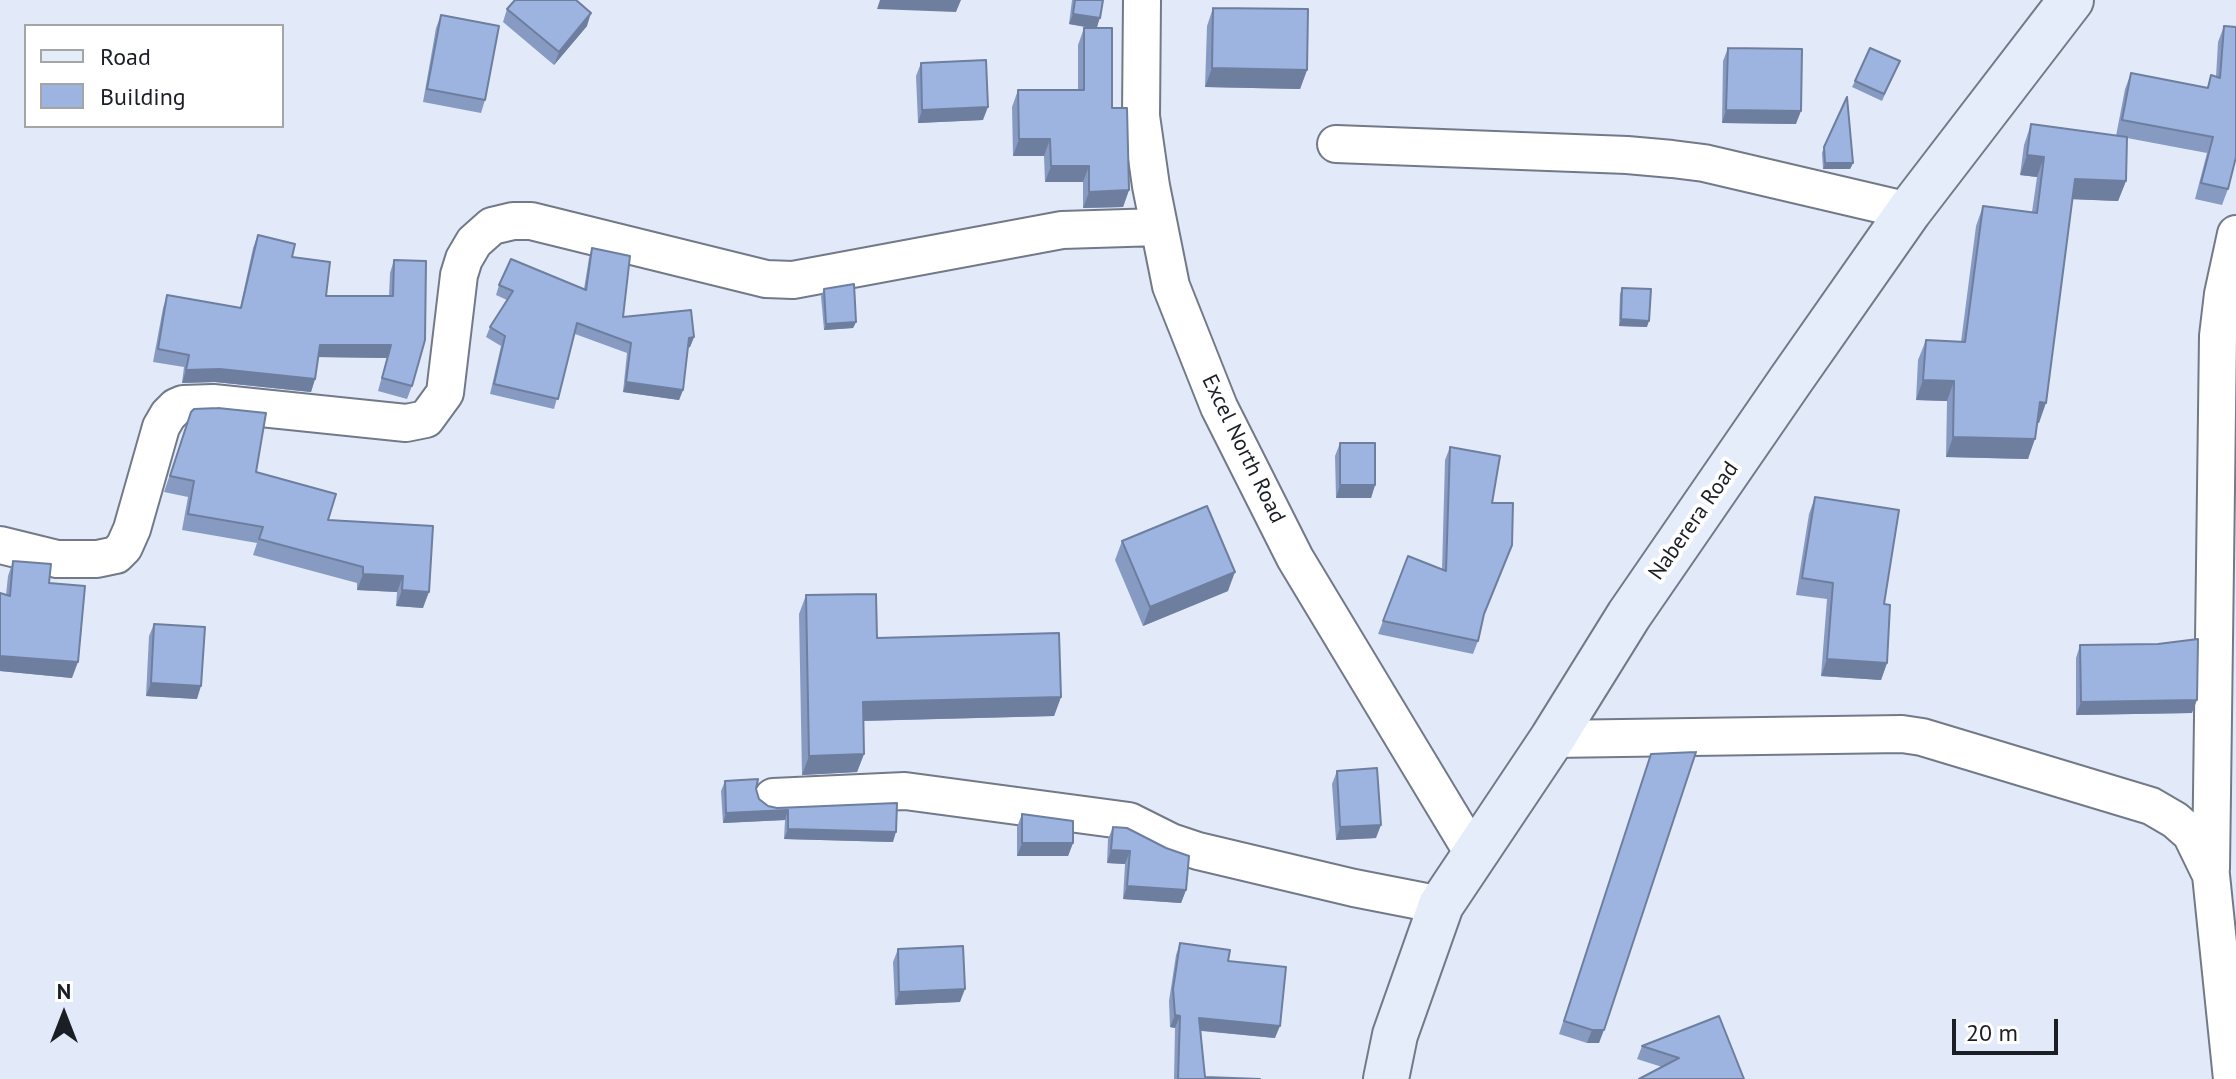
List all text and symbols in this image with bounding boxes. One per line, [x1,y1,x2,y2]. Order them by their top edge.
legend [24,24,284,128]
text: Road [100,41,151,72]
text: Building [100,81,186,112]
street label: Excel North Road [1196,370,1290,528]
street label: Naberera Road [1644,457,1744,585]
north arrow [24,975,104,1055]
text: N [57,977,71,1005]
scale bar [1956,1003,2062,1053]
text: 20 m [1966,1017,2018,1048]

